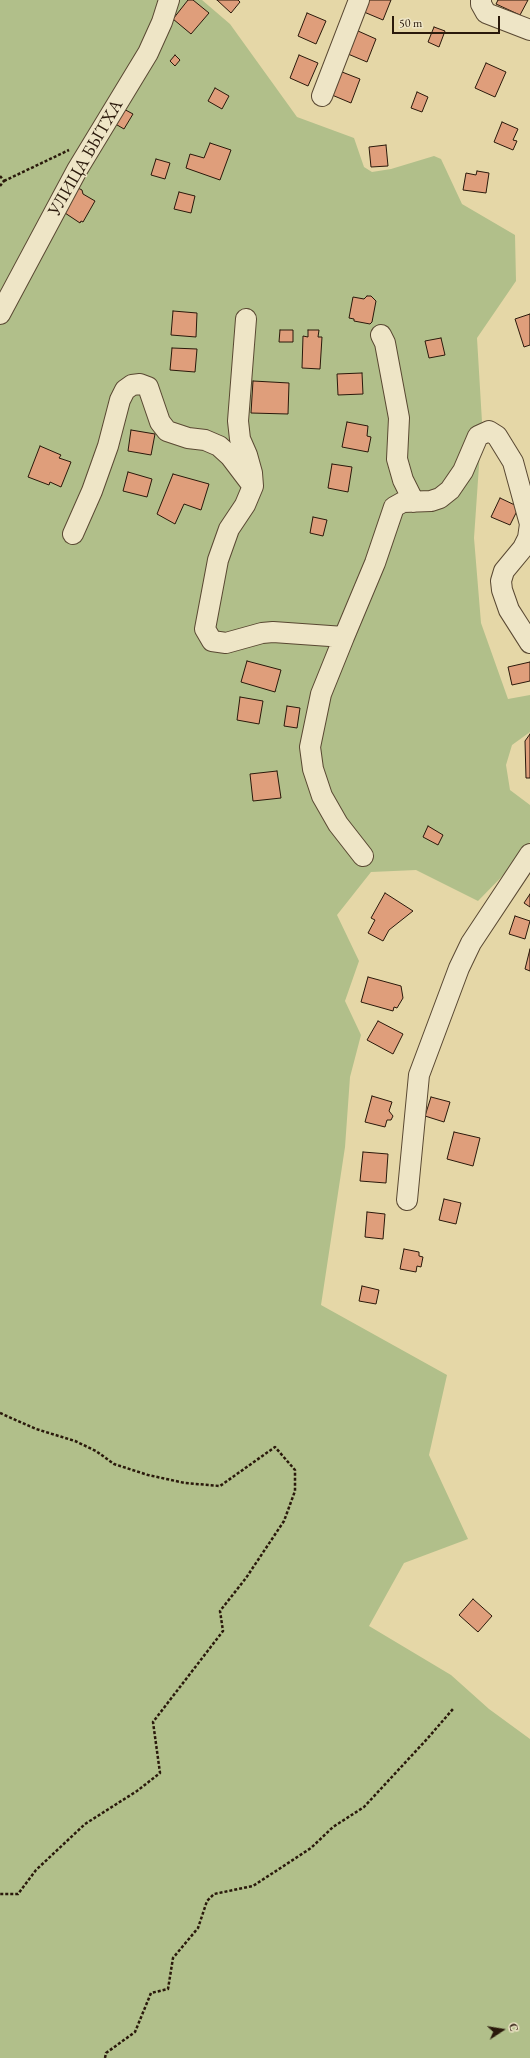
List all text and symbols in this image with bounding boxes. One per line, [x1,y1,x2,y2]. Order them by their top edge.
scale bar [394,8,502,34]
text: 50 m [399,15,422,31]
street label: УЛИЦА БЫТХА [44,96,128,220]
north arrow [482,2010,522,2050]
text: С [506,2022,521,2033]

